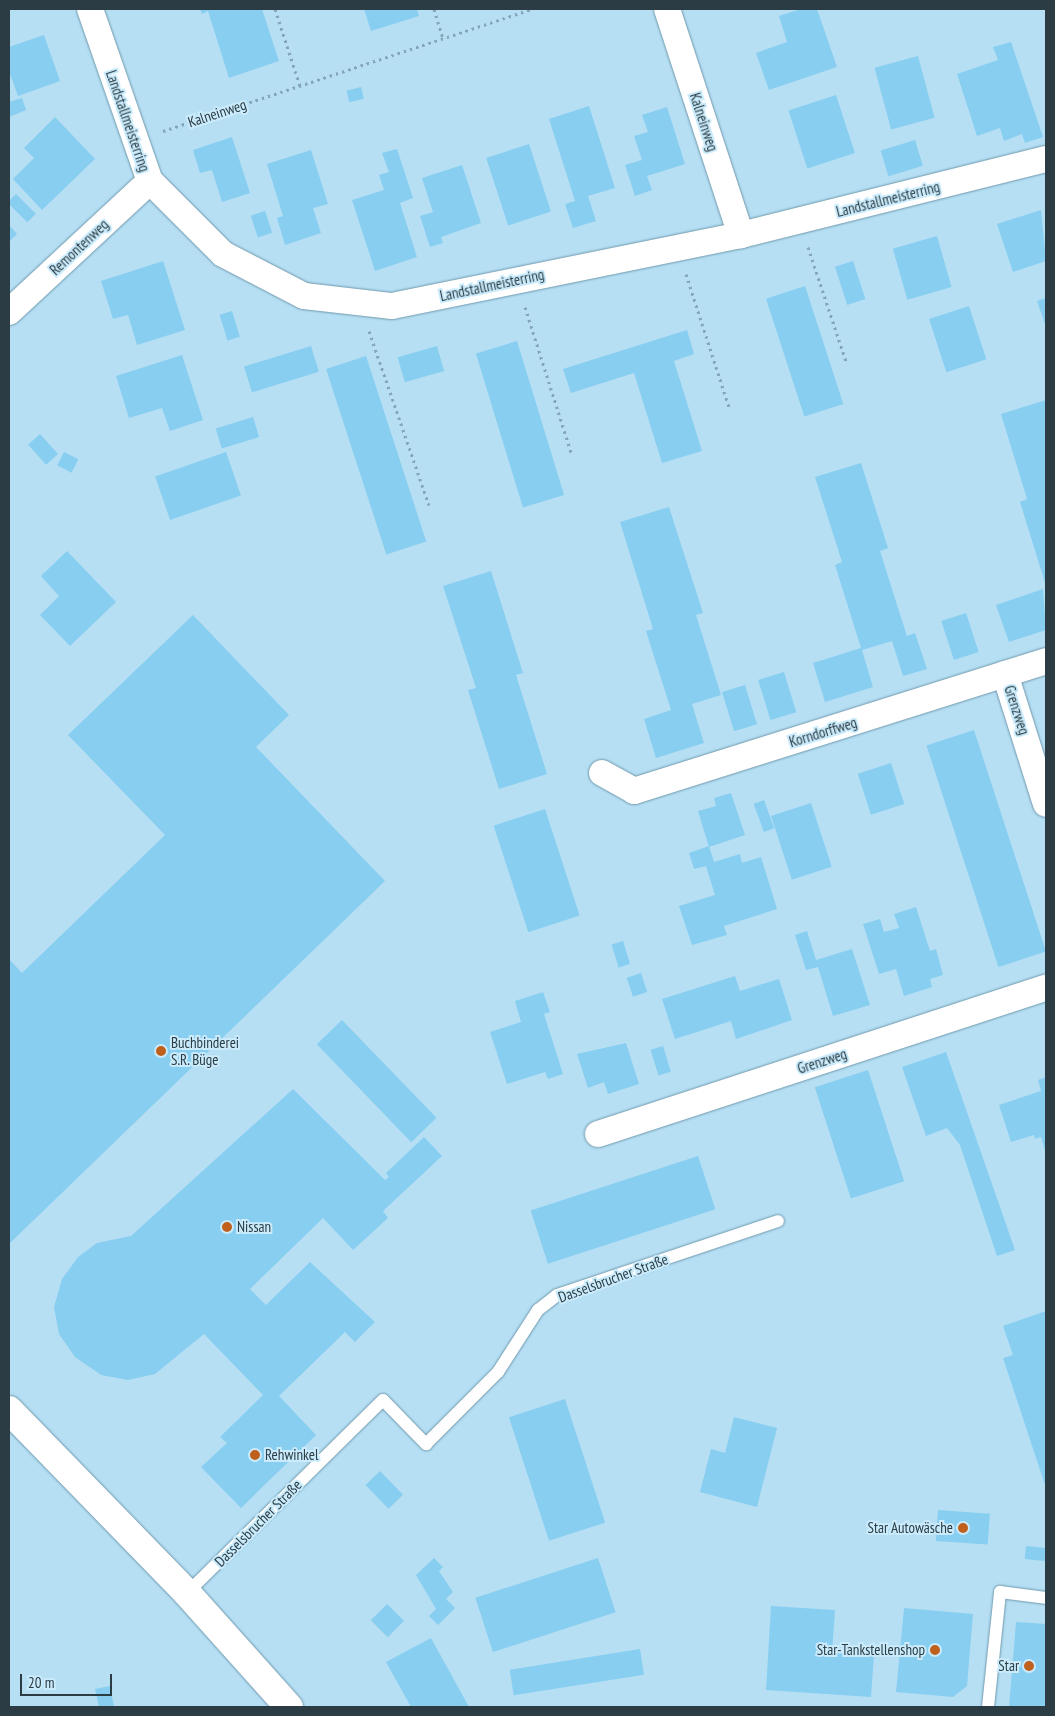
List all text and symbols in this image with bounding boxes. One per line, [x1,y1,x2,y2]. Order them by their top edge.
street label: Landstallmeisterring [102,68,154,174]
street label: Kalneinweg [686,90,722,154]
street label: Kalneinweg [185,95,249,131]
street label: Landstallmeisterring [834,177,942,221]
street label: Remontenweg [46,215,112,279]
street label: Landstallmeisterring [438,265,546,305]
street label: Grenzweg [1001,683,1033,737]
street label: Korndorffweg [787,713,859,751]
place label: Buchbinderei S.R. Büge [171,1033,239,1068]
marker: Buchbinderei S.R. Büge [155,1045,167,1057]
street label: Grenzweg [795,1045,849,1077]
place label: Nissan [237,1218,271,1236]
marker: Nissan [221,1221,233,1233]
street label: Dasselsbrucher Straße [556,1250,670,1306]
place label: Rehwinkel [265,1446,318,1464]
marker: Rehwinkel [249,1449,261,1461]
street label: Dasselsbrucher Straße [211,1476,305,1570]
place label: Star Autowäsche [867,1519,953,1537]
marker: Star Autowäsche [957,1522,969,1534]
place label: Star-Tankstellenshop [817,1641,925,1659]
marker: Star-Tankstellenshop [929,1644,941,1656]
place label: Star [998,1657,1019,1675]
marker: Star [1023,1660,1035,1672]
scale bar [22,1664,115,1696]
text: 20 m [28,1673,54,1692]

